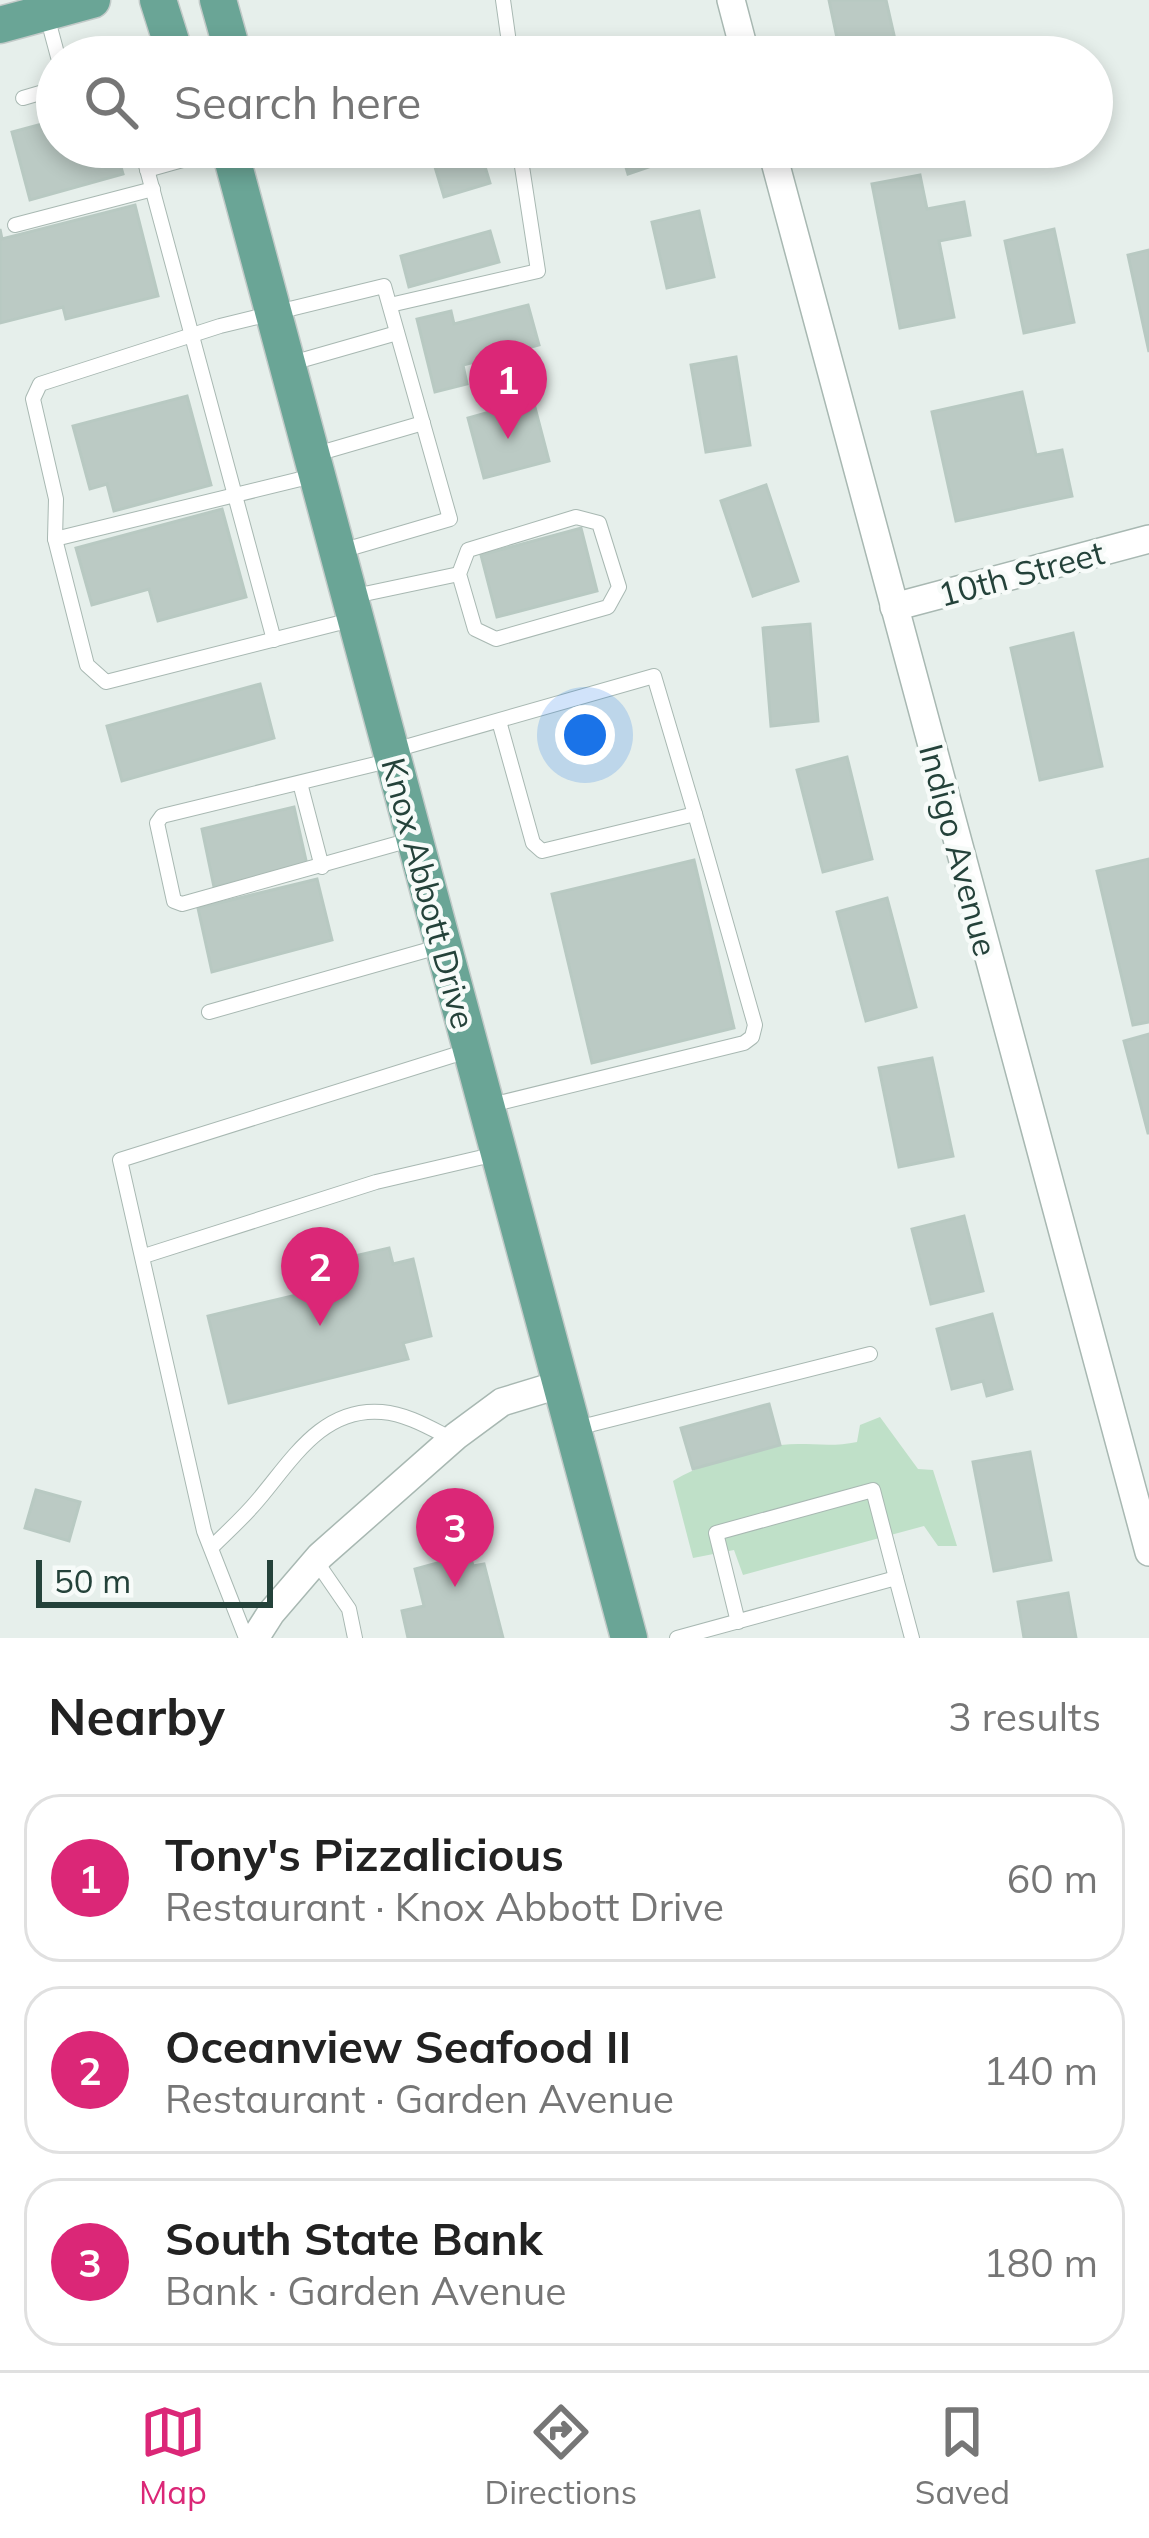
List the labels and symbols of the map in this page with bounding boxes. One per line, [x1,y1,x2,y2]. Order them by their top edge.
pin: 1 [469,340,547,439]
street label: 10th Street [933,531,1109,615]
your location [555,705,615,765]
street label: Indigo Avenue [911,739,1007,961]
street label: Knox Abbott Drive [373,753,485,1033]
pin: 2 [281,1227,359,1326]
pin: 3 [416,1488,494,1587]
scale bar [36,1554,273,1607]

